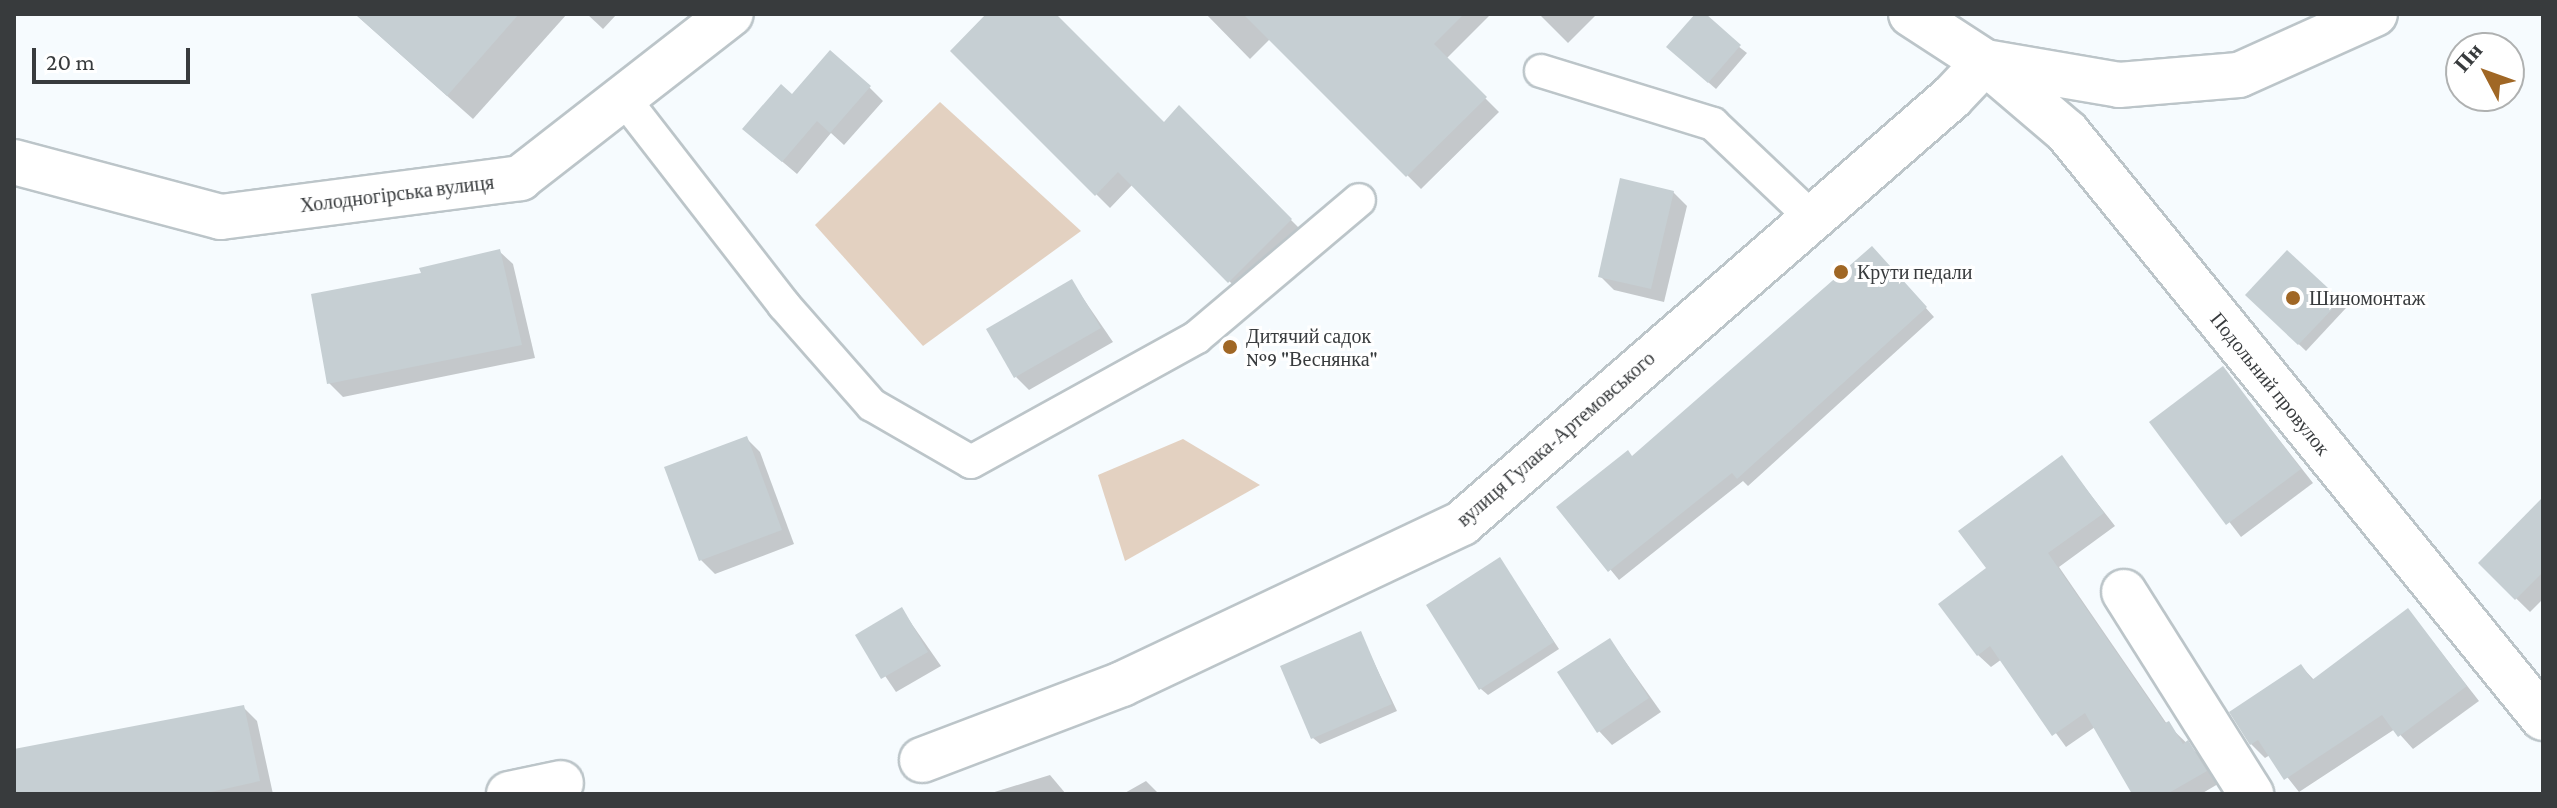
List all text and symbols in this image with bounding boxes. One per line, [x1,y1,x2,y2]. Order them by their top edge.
scale bar [36,32,194,82]
north arrow [2445,32,2525,112]
text: Пн [2449,38,2487,77]
text: 20 m [46,48,95,75]
street label: Холодногірська вулиця [299,170,495,218]
place label: Крути педали [1857,260,1972,284]
marker: Крути педали [1832,263,1850,281]
place label: Шиномонтаж [2309,286,2425,310]
marker: Шиномонтаж [2284,289,2302,307]
street label: Подольний провулок [2205,308,2335,460]
place label: Дитячий садок №9 "Веснянка" [1246,324,1378,371]
marker: Дитячий садок №9 "Веснянка" [1221,338,1239,356]
street label: вулиця Гулака-Артемовського [1452,346,1660,532]

